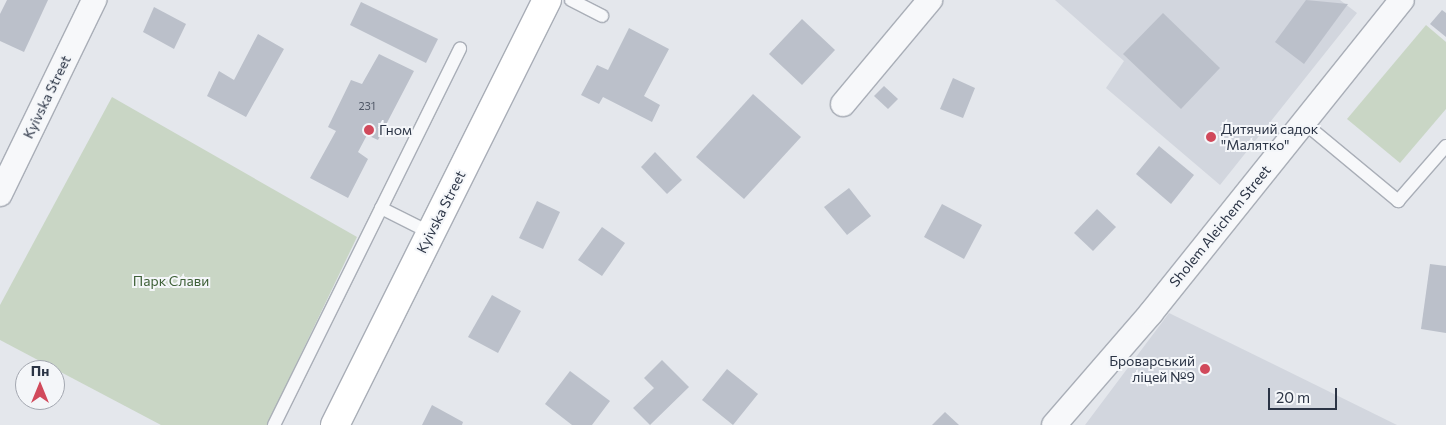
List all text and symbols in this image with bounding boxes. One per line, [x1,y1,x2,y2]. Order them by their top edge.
street label: Kyivska Street [20,53,74,141]
house number: 231 [358,99,376,113]
place label: Дитячий садок "Малятко" [1221,121,1318,154]
place label: Гном [379,122,412,138]
marker: Гном [363,124,375,136]
marker: Дитячий садок "Малятко" [1205,131,1217,143]
street label: Sholem Aleichem Street [1166,162,1274,290]
street label: Kyivska Street [413,168,469,256]
park label: Парк Слави [133,273,209,289]
place label: Броварський ліцей №9 [1109,353,1195,386]
north arrow [15,360,65,410]
text: Пн [31,362,49,379]
marker: Броварський ліцей №9 [1199,363,1211,375]
scale bar [1271,378,1340,410]
text: 20 m [1276,388,1310,406]

